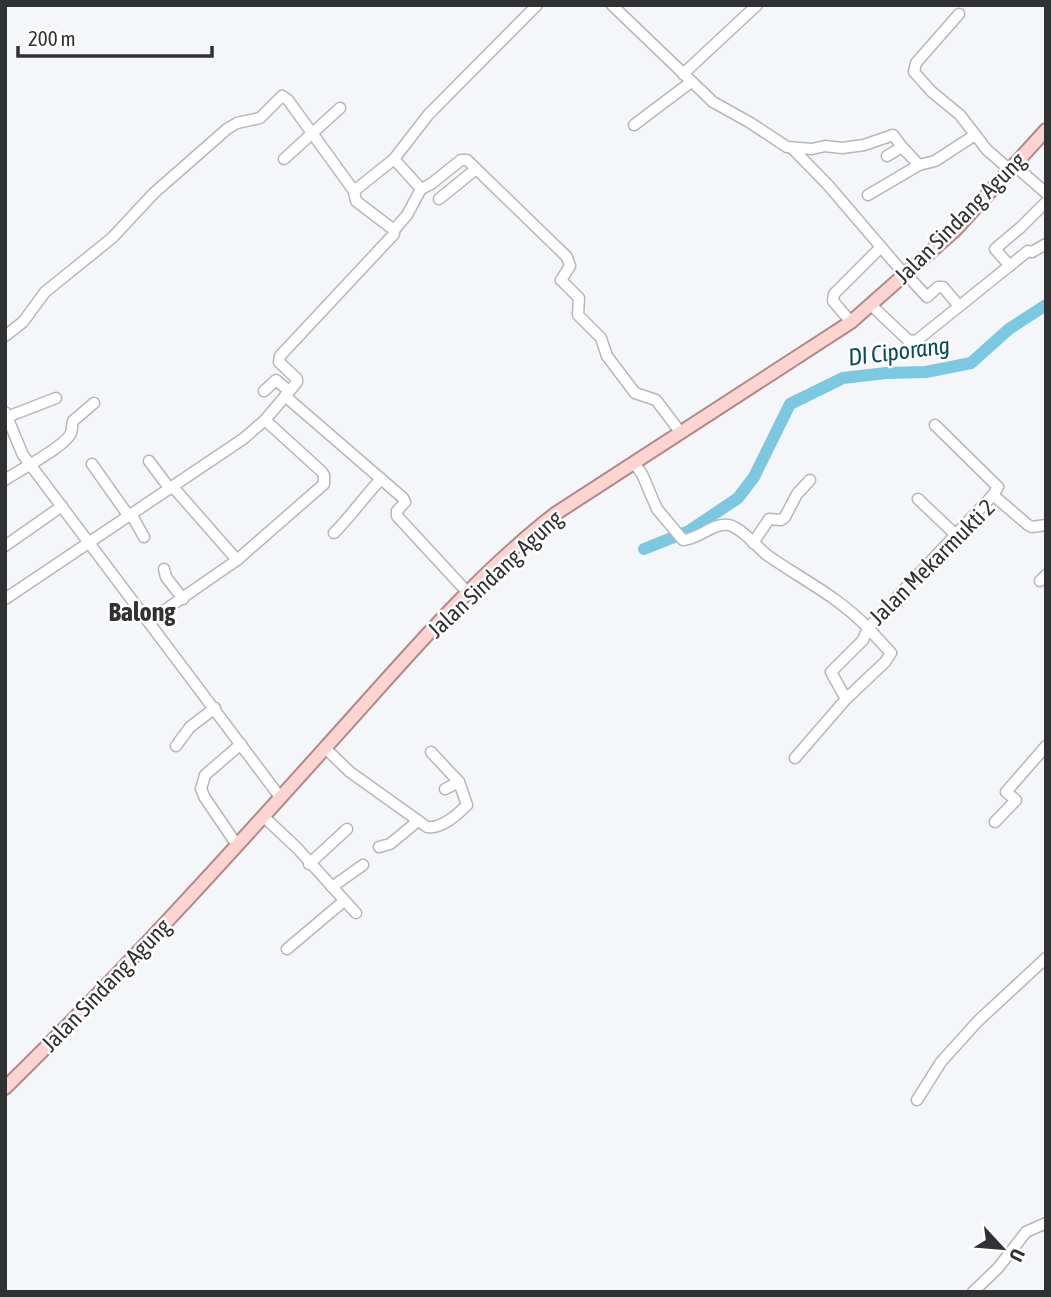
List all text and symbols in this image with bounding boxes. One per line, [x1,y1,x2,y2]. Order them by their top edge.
scale bar [18,14,212,58]
text: 200 m [28,26,76,50]
street label: Jalan Sindang Agung [889,147,1031,289]
water label: DI Ciporang [847,331,951,371]
street label: Jalan Mekarmukti 2 [864,494,1000,630]
street label: Jalan Sindang Agung [422,505,568,643]
district label: Balong [108,597,176,627]
street label: Jalan Sindang Agung [36,913,176,1057]
north arrow [967,1213,1037,1283]
text: U [1005,1246,1030,1265]

